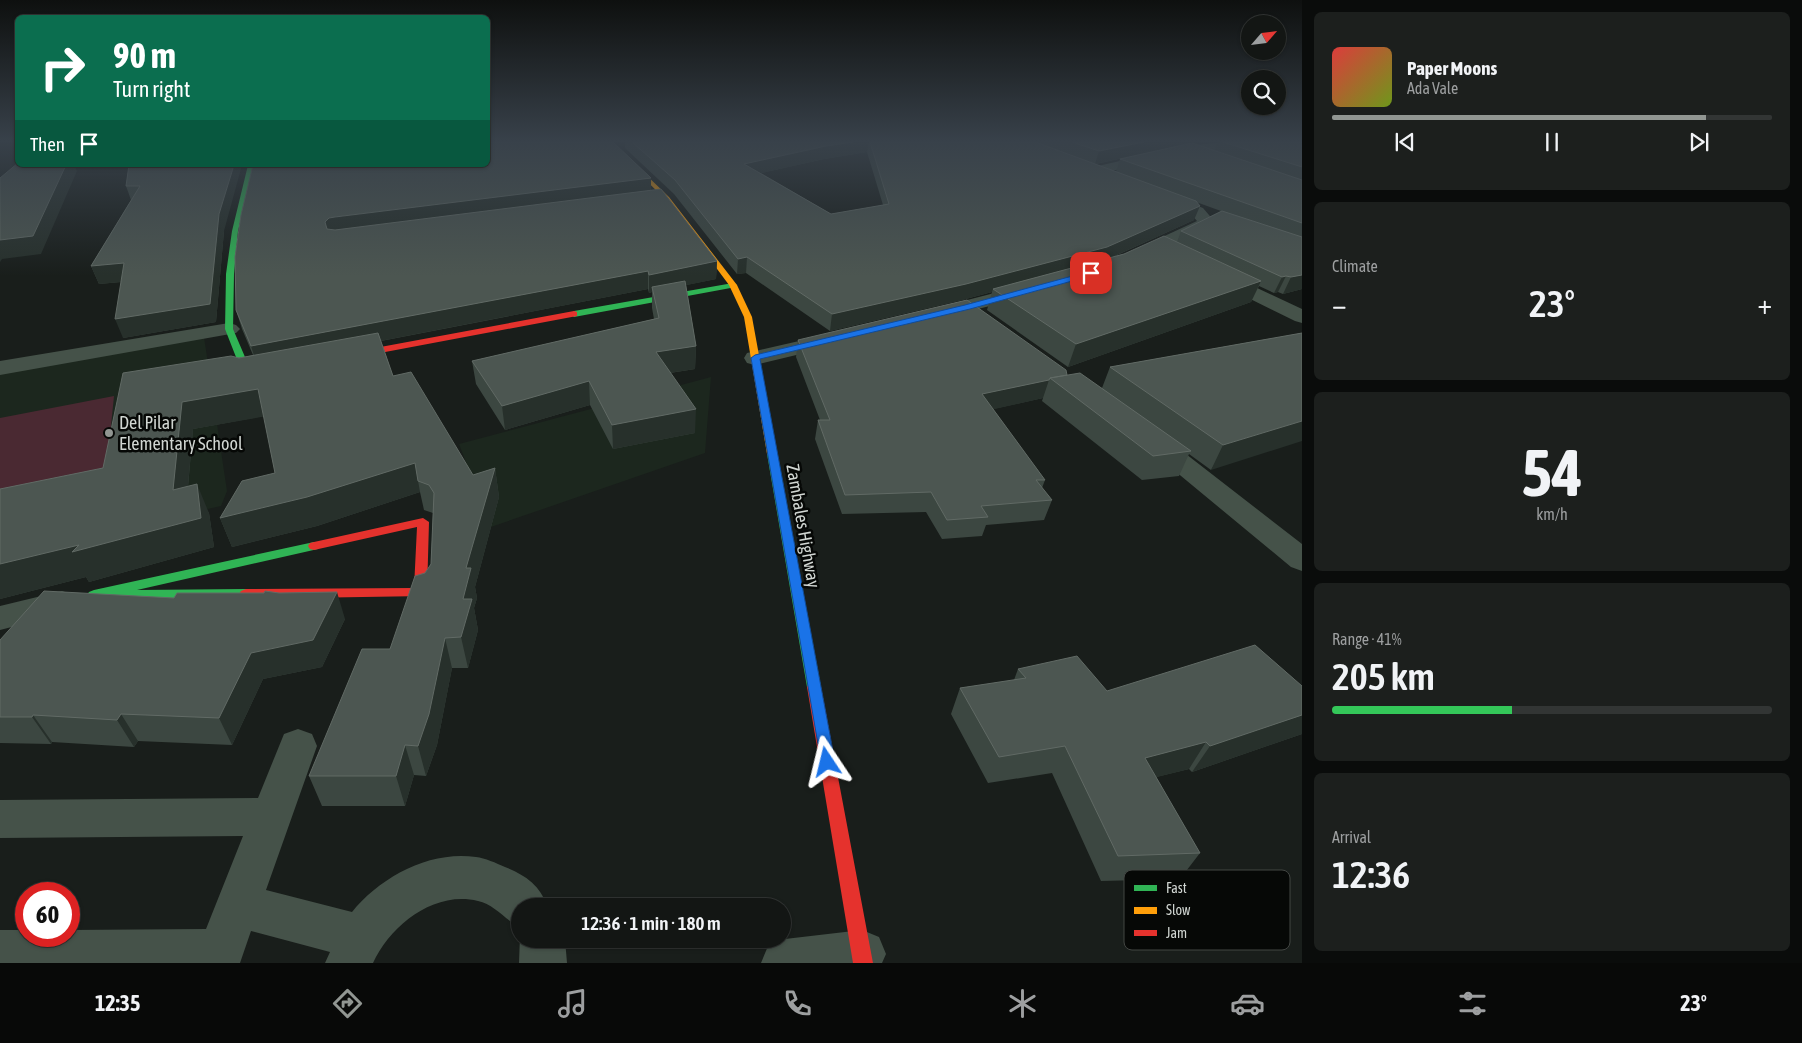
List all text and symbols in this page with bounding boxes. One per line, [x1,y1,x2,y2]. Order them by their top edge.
north arrow [1241,15,1286,60]
map controls [1241,15,1286,115]
icon: right [30,35,95,100]
text: 90 m [113,35,176,75]
text: Paper Moons [1407,57,1497,79]
button: search [1241,70,1286,115]
text: Turn right [113,76,190,102]
text: Ada Vale [1407,79,1458,97]
icon: previous [1391,128,1419,156]
icon: pause [1538,128,1566,156]
icon: next [1685,128,1713,156]
icon: arrive [75,130,103,158]
text: Then [30,133,65,155]
pin [1070,252,1112,294]
text: Climate [1332,257,1378,275]
icon: arrive [1077,259,1105,287]
text: 23° [1529,282,1575,325]
text: − [1332,288,1347,320]
text: + [1757,288,1772,320]
place label: Del Pilar Elementary School [119,412,243,454]
marker: Del Pilar Elementary School [103,427,115,439]
text: 54 [1521,435,1583,510]
street label: Zambales Highway [782,462,825,589]
text: km/h [1536,505,1568,523]
text: Range · 41% [1332,630,1402,648]
text: 205 km [1332,655,1435,698]
position arrow [800,735,852,787]
text: Arrival [1332,828,1371,846]
text: 12:36 [1332,853,1410,896]
legend [1124,870,1290,950]
text: Fast [1166,880,1187,896]
speed limit sign: 60 [15,882,80,947]
text: Slow [1166,902,1191,918]
text: 12:36 · 1 min · 180 m [581,912,721,934]
text: Jam [1166,925,1187,941]
icon: directions [330,986,365,1021]
icon: music [555,986,590,1021]
icon: phone [780,986,815,1021]
icon: climate [1005,986,1040,1021]
icon: car [1230,986,1265,1021]
icon: filters [1455,986,1490,1021]
text: 12:35 [95,990,140,1016]
text: 23° [1680,990,1707,1016]

